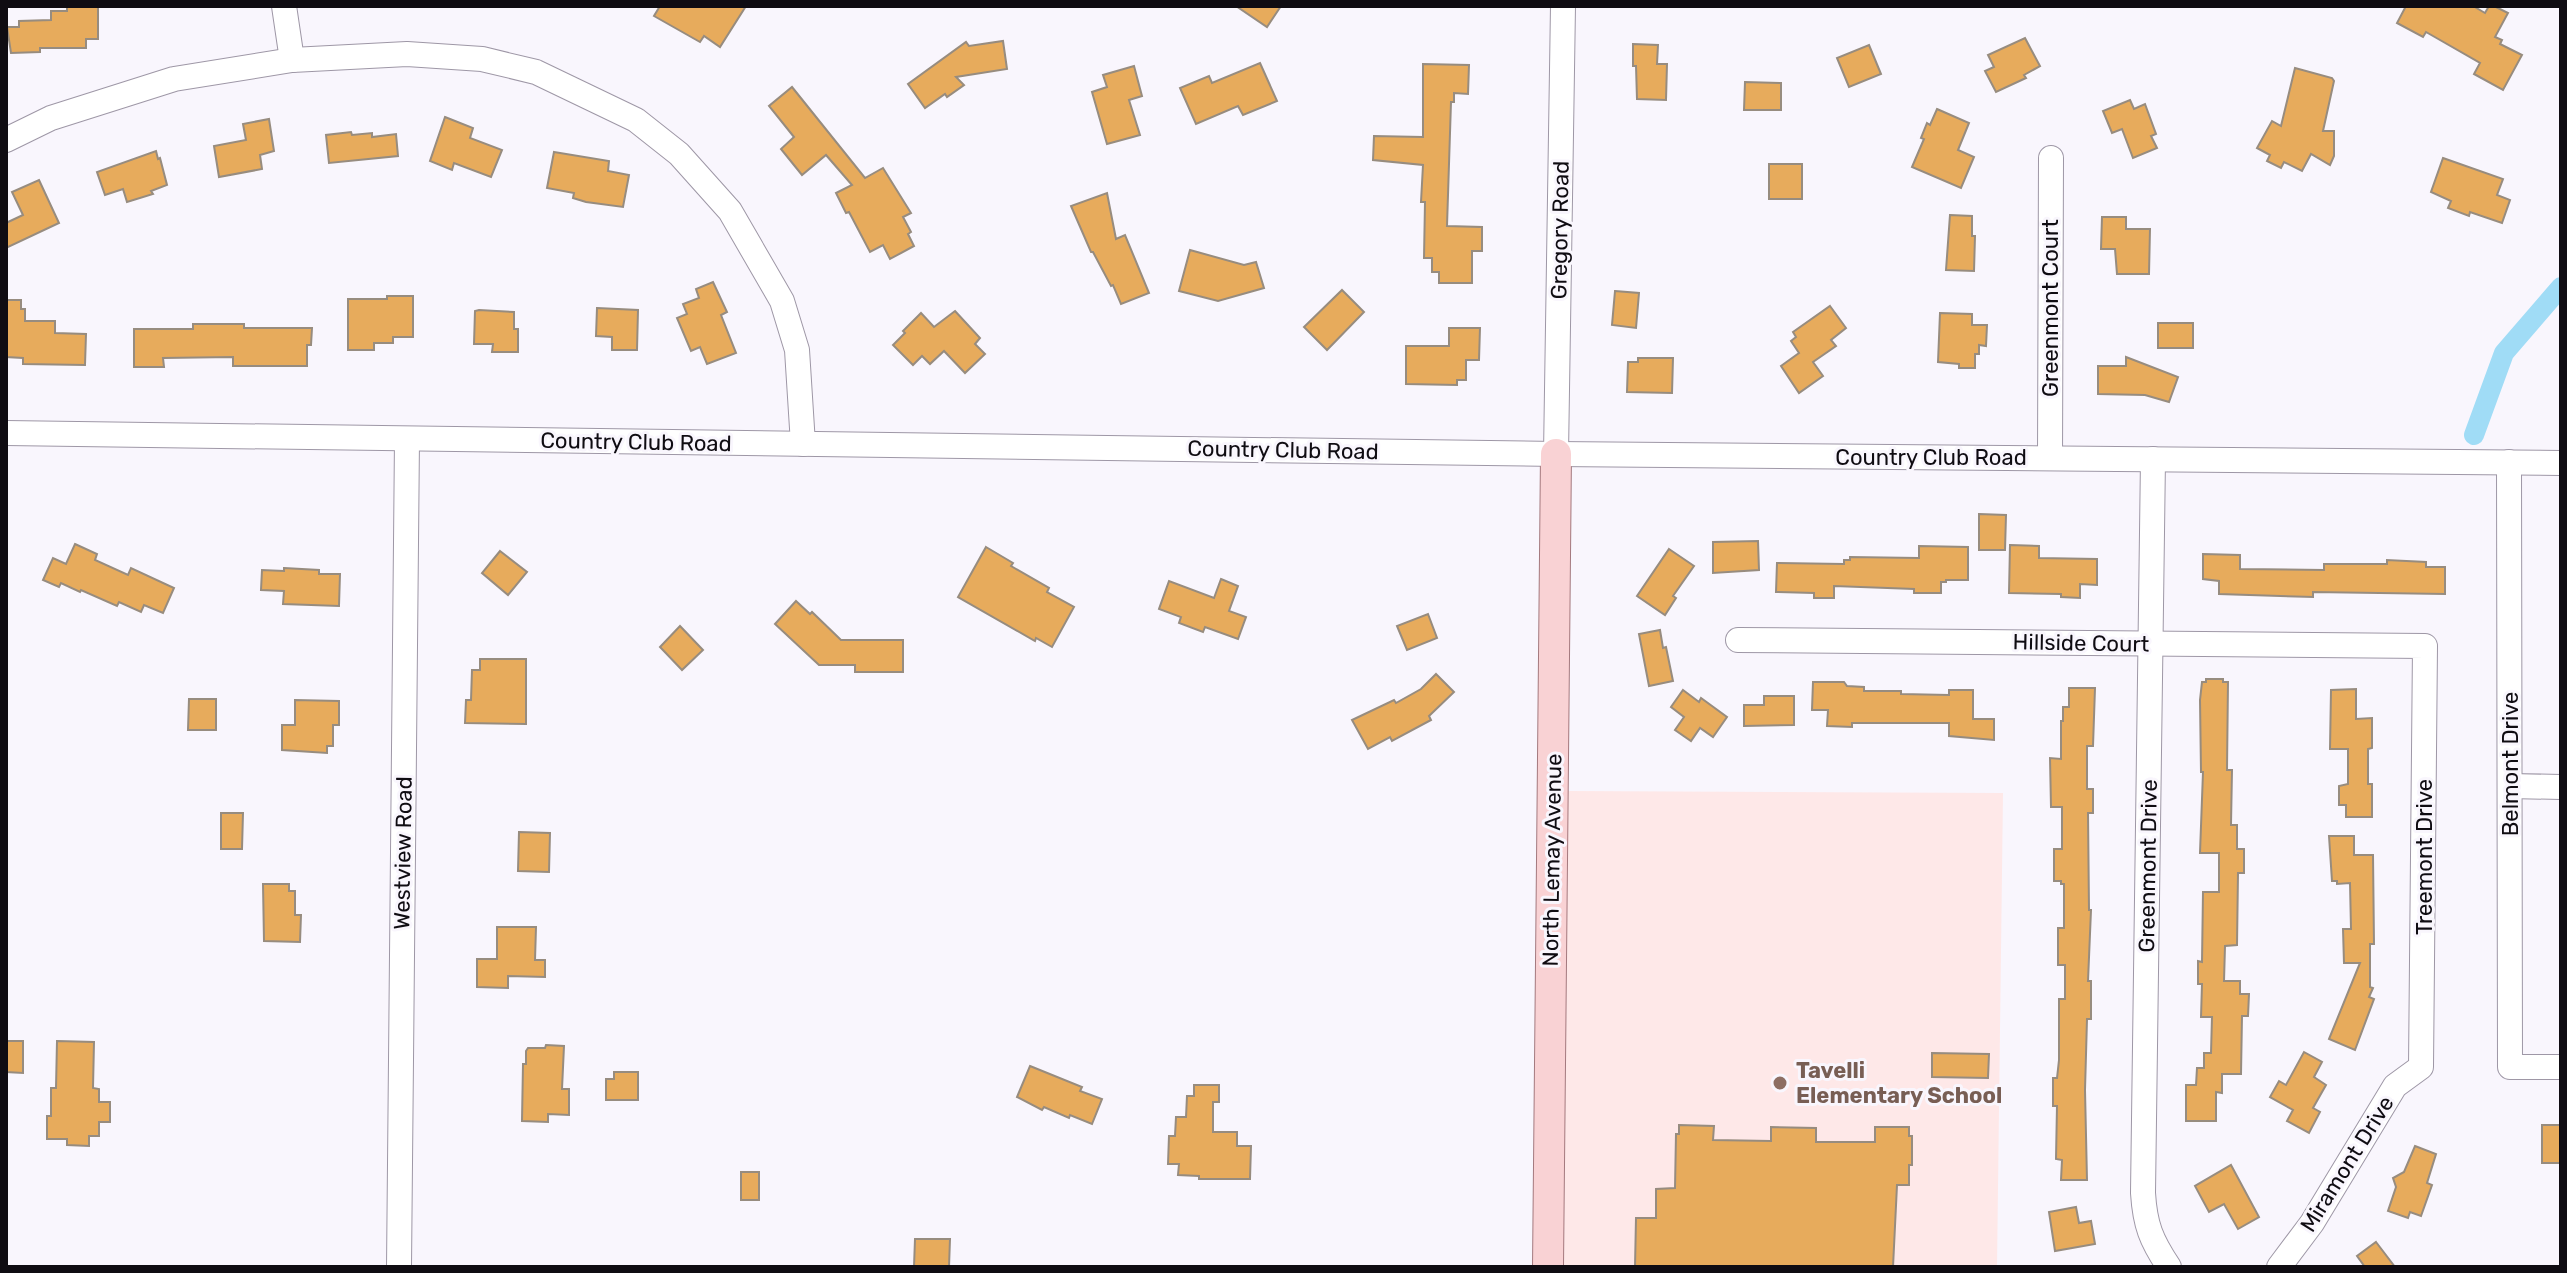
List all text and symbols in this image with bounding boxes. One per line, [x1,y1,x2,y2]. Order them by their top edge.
street label: Gregory Road [1545,160,1575,300]
street label: Greenmont Court [2037,219,2064,397]
street label: Country Club Road [540,427,732,457]
street label: Country Club Road [1187,435,1379,465]
street label: Country Club Road [1835,444,2027,471]
street label: Hillside Court [2012,628,2150,658]
street label: Belmont Drive [2497,692,2524,836]
street label: North Lemay Avenue [1537,753,1567,967]
street label: Westview Road [388,776,418,930]
street label: Greenmont Drive [2133,779,2163,953]
street label: Treemont Drive [2411,779,2438,935]
place label: Tavelli Elementary School [1796,1057,2002,1109]
marker: Tavelli Elementary School [1771,1074,1789,1092]
street label: Miramont Drive [2294,1091,2400,1237]

